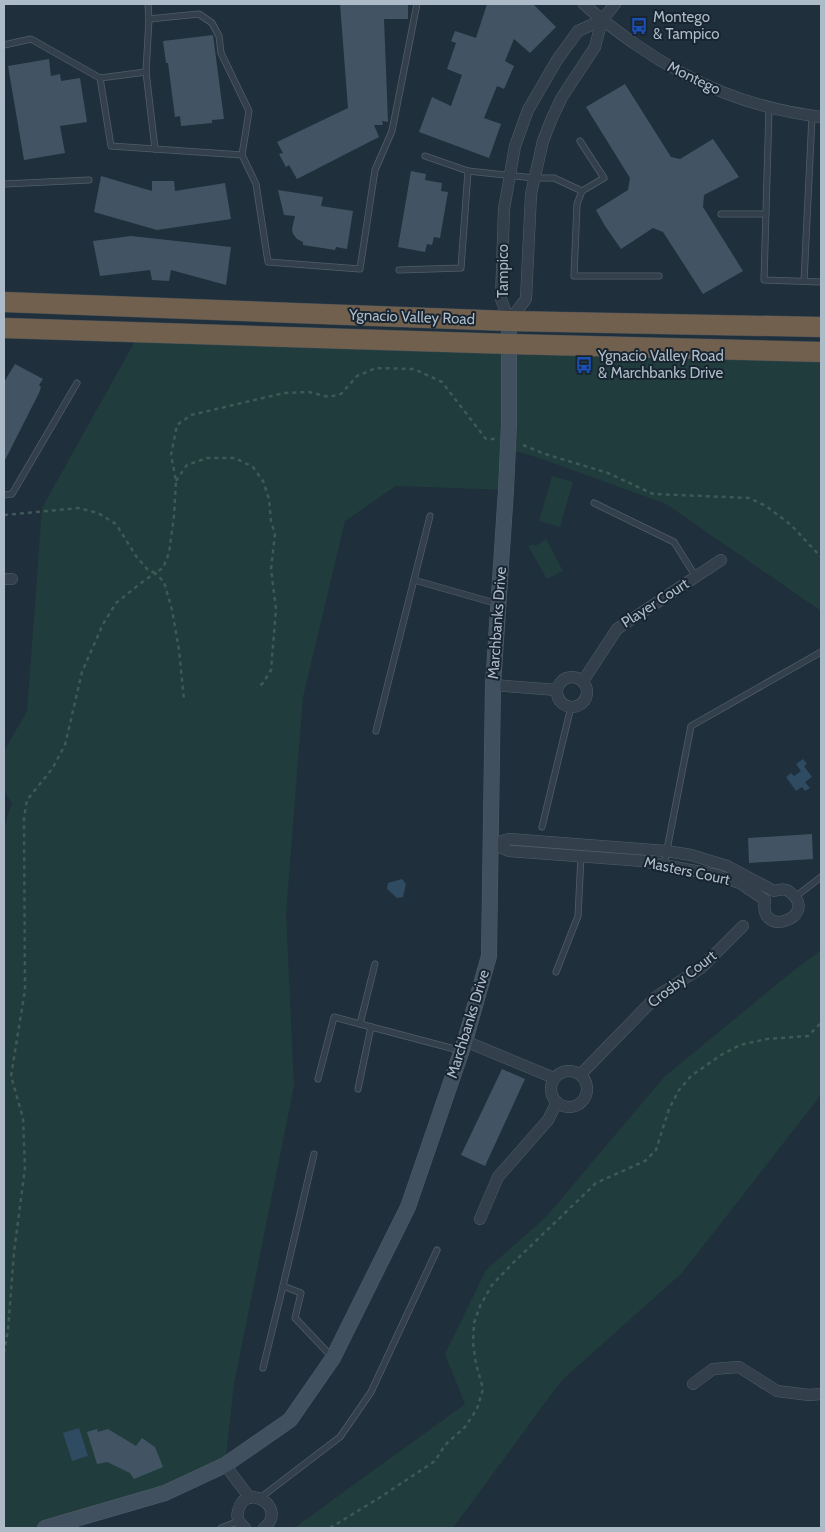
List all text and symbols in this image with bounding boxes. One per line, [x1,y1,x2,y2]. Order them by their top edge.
place label: Montego & Tampico [653,8,719,43]
bus stop icon: Montego & Tampico [629,16,649,36]
street label: Montego [664,57,724,99]
street label: Tampico [494,244,512,298]
street label: Ygnacio Valley Road [348,306,475,328]
place label: Ygnacio Valley Road & Marchbanks Drive [597,347,724,382]
bus stop icon: Ygnacio Valley Road & Marchbanks Drive [574,355,594,375]
street label: Marchbanks Drive [484,566,510,680]
street label: Player Court [618,574,692,632]
street label: Masters Court [642,853,732,889]
street label: Crosby Court [644,947,720,1011]
street label: Marchbanks Drive [443,967,493,1080]

